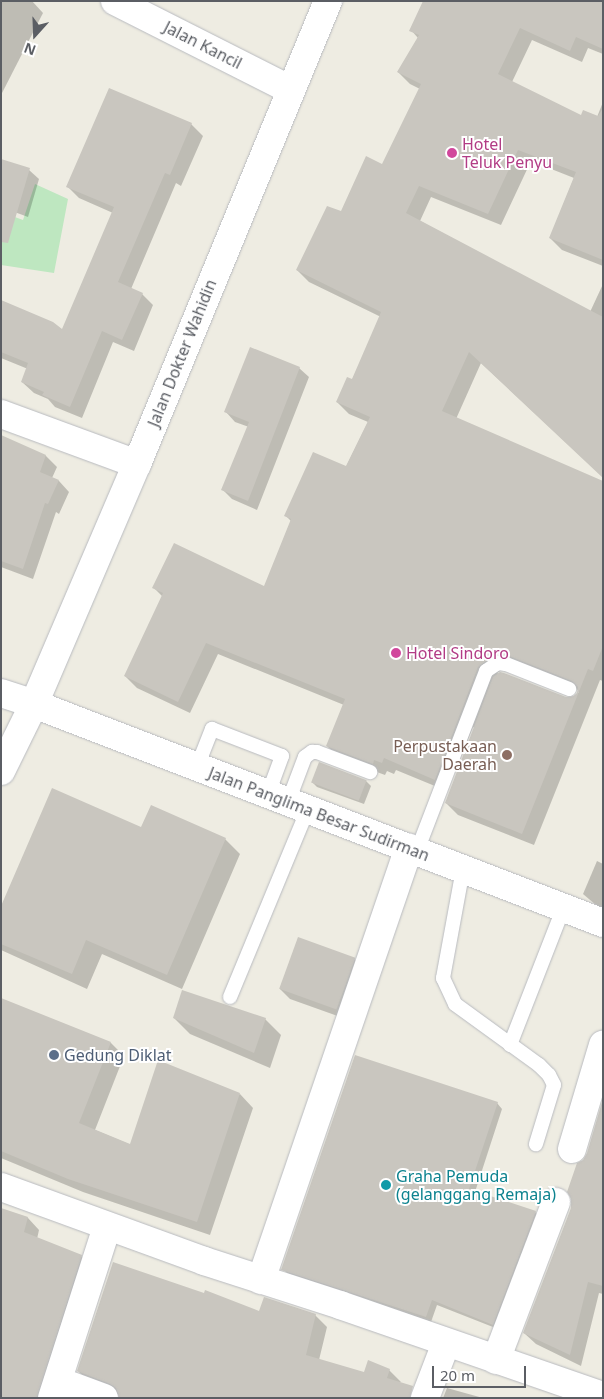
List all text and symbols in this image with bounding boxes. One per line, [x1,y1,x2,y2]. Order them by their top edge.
north arrow [10,10,60,60]
street label: Jalan Kancil [161,17,245,73]
text: N [21,39,38,60]
place label: Hotel Teluk Penyu [462,134,552,172]
marker: Hotel Teluk Penyu [446,147,458,159]
street label: Jalan Dokter Wahidin [144,276,220,430]
place label: Hotel Sindoro [406,643,509,663]
marker: Hotel Sindoro [390,647,402,659]
place label: Perpustakaan Daerah [393,736,497,774]
marker: Perpustakaan Daerah [501,749,513,761]
street label: Jalan Panglima Besar Sudirman [206,763,432,865]
place label: Gedung Diklat [64,1045,172,1065]
marker: Gedung Diklat [48,1049,60,1061]
place label: Graha Pemuda (gelanggang Remaja) [396,1166,556,1204]
marker: Graha Pemuda (gelanggang Remaja) [380,1179,392,1191]
scale bar [434,1356,528,1388]
text: 20 m [440,1365,475,1385]

